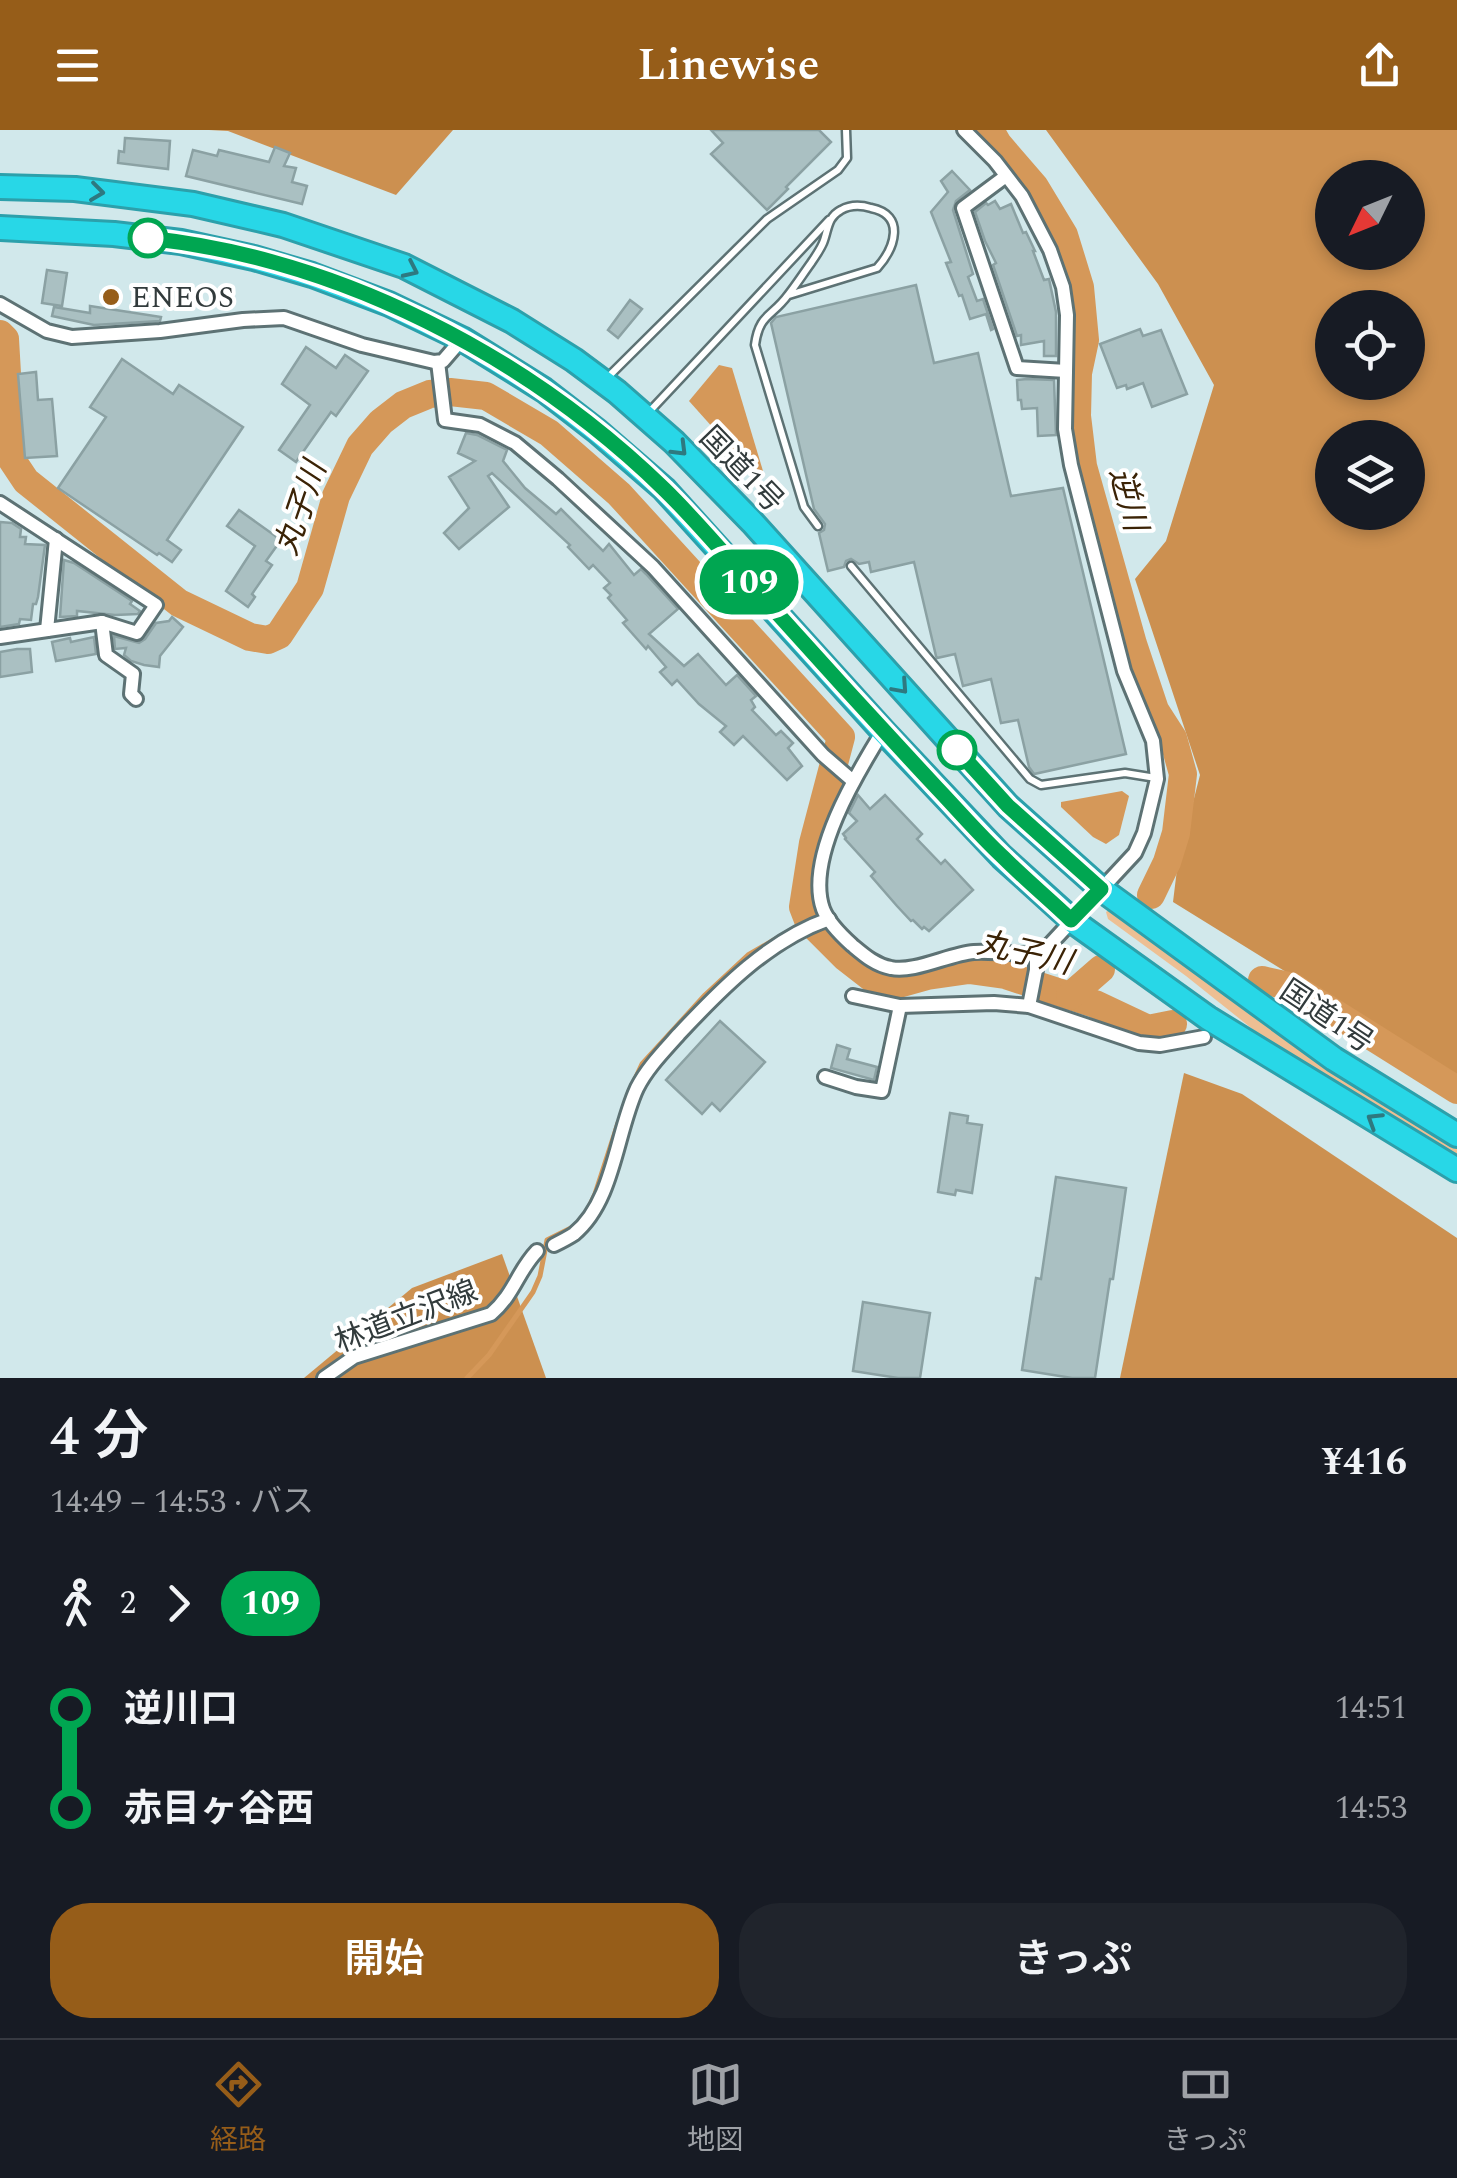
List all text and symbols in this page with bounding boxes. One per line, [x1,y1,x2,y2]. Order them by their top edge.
text: Linewise [637,31,820,100]
icon: menu [50,38,105,93]
icon: share [1352,38,1407,93]
north arrow [1315,160,1425,270]
map controls [1315,160,1425,530]
one-way arrow [90,181,106,202]
unlabelled marker [129,219,167,257]
one-way arrow [401,258,419,278]
place label: ENEOS [131,275,234,321]
marker: ENEOS [100,286,122,308]
button: locate [1315,290,1425,400]
street label: 国道1号 [688,416,794,523]
button: layers [1315,420,1425,530]
one-way arrow [669,437,687,455]
water label: 丸子川 [263,452,341,562]
water label: 逆川 [1096,462,1160,540]
line badge: 109 [692,550,806,614]
text: 109 [720,556,778,609]
one-way arrow [889,675,907,694]
unlabelled marker [938,731,976,769]
water label: 丸子川 [972,919,1080,989]
street label: 国道1号 [1270,968,1383,1065]
one-way arrow [1367,1113,1385,1132]
street label: 林道立沢線 [328,1269,485,1365]
text: 4 分 [50,1396,148,1479]
text: ¥416 [1322,1434,1407,1492]
text: 14:49 – 14:53 · バス [50,1478,314,1527]
icon: walk [50,1576,105,1631]
icon: forward [151,1576,206,1631]
text: 109 [241,1577,300,1630]
text: 2 [120,1579,136,1628]
text: 逆川口 [124,1681,238,1739]
text: 14:51 [1335,1684,1407,1733]
text: 赤目ヶ谷西 [124,1781,314,1839]
text: 14:53 [1335,1784,1407,1833]
button: 開始 [50,1903,719,2018]
button: きっぷ [739,1903,1407,2018]
tab: 経路 [210,2057,266,2162]
tab: 地図 [687,2057,743,2162]
tab: きっぷ [1164,2057,1247,2162]

